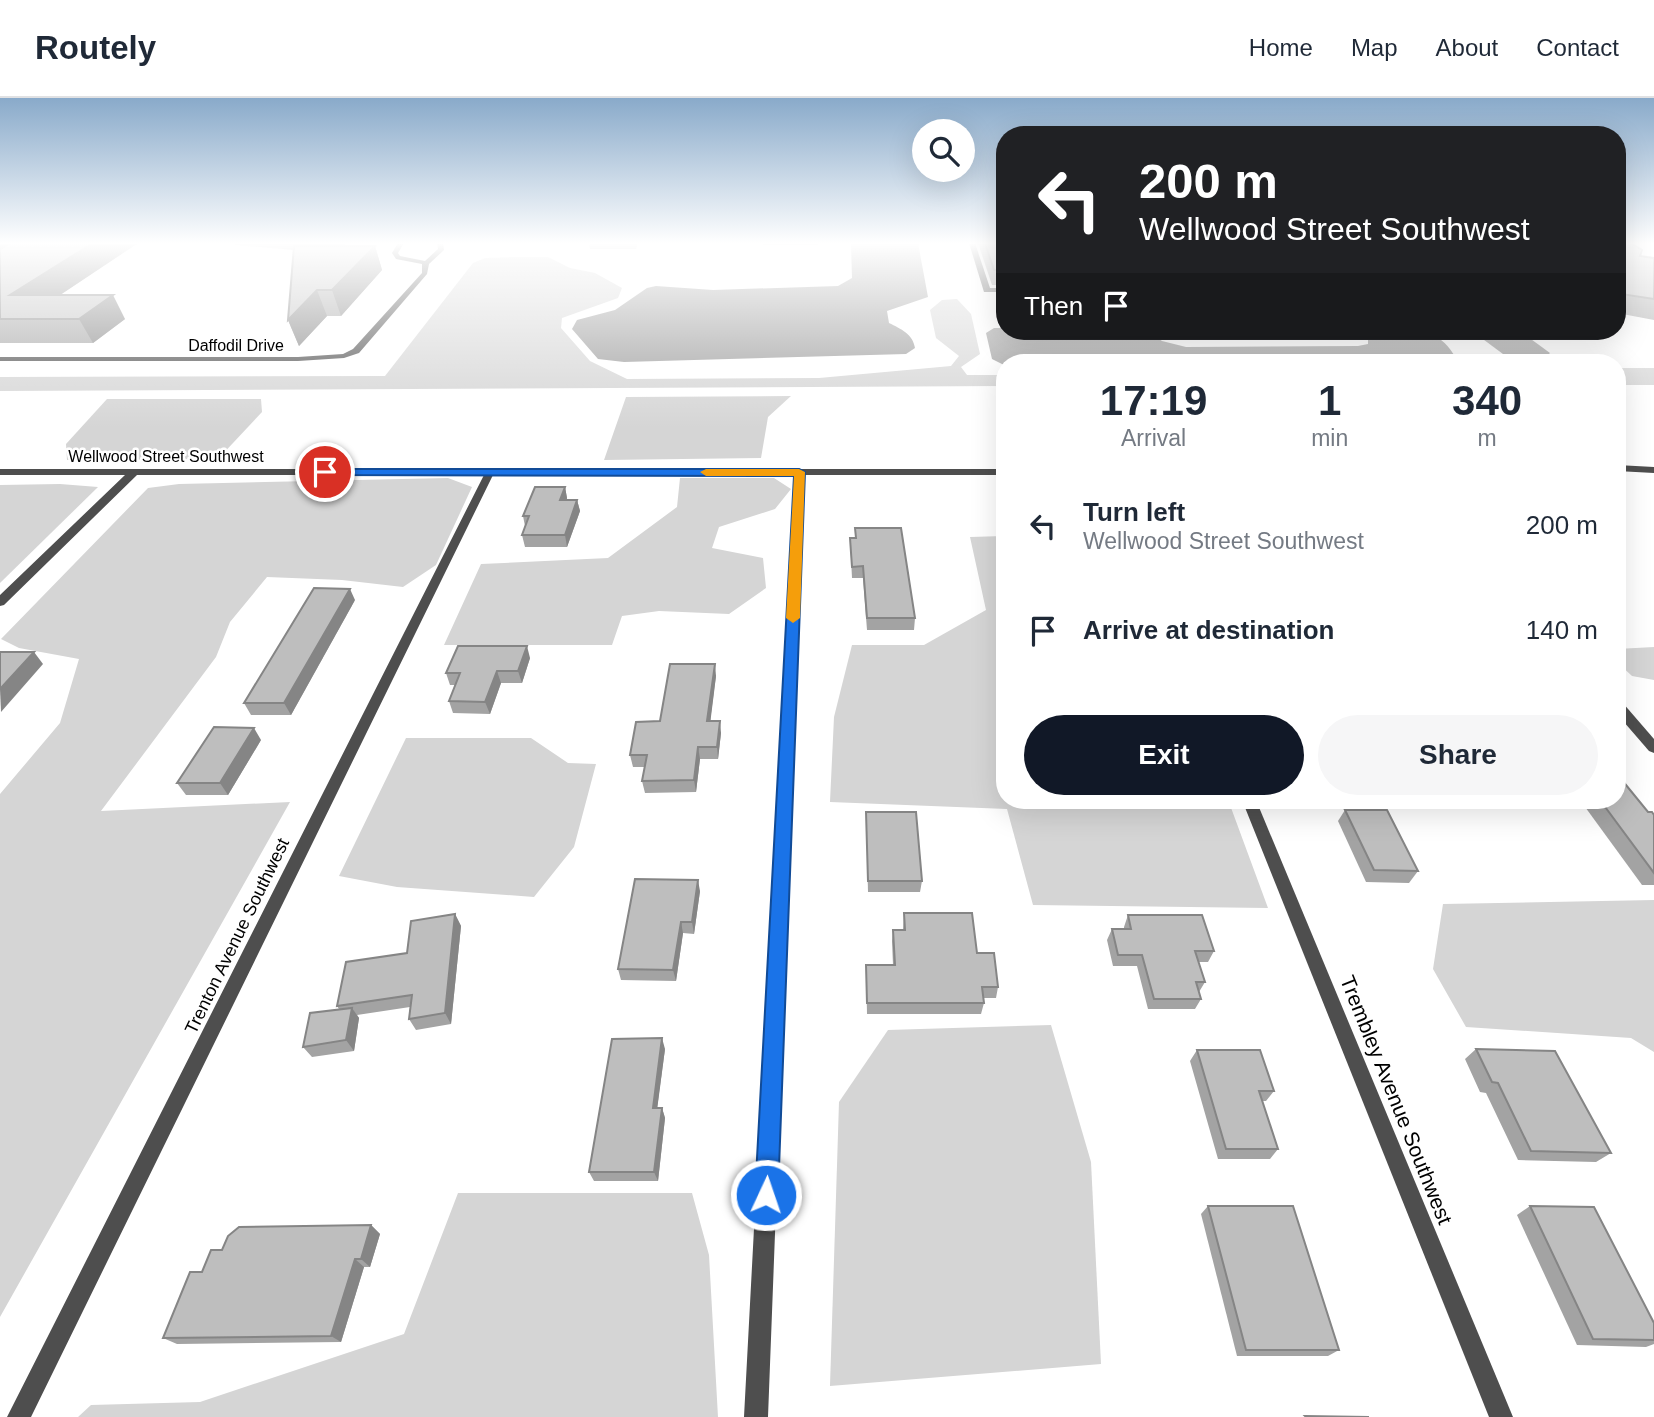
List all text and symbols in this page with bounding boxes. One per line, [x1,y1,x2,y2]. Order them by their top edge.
text: Routely [35,29,156,66]
text: Home [1249,34,1313,61]
text: Map [1351,34,1398,61]
text: About [1436,34,1498,61]
text: Contact [1536,34,1619,61]
map controls [912,119,975,182]
button: search [912,119,975,182]
icon: left [1024,154,1115,245]
text: 200 m [1139,154,1278,208]
text: Wellwood Street Southwest [1139,211,1530,247]
icon: arrive [1097,287,1135,325]
text: Then [1024,291,1083,321]
street label: Daffodil Drive [188,337,284,354]
text: 17:19 [1100,377,1207,424]
text: 1 [1318,377,1341,424]
text: 340 [1452,377,1522,424]
text: Arrival [1121,425,1186,451]
text: min [1311,425,1348,451]
text: m [1478,425,1497,451]
pin [295,442,355,502]
street label: Wellwood Street Southwest [68,448,264,465]
icon: arrive [306,453,344,491]
text: Turn left [1083,497,1185,527]
icon: left [1024,507,1062,545]
text: 200 m [1526,510,1598,540]
text: Wellwood Street Southwest [1083,528,1364,554]
icon: arrive [1024,612,1062,650]
text: Arrive at destination [1083,615,1334,645]
text: 140 m [1526,615,1598,645]
button: Exit [1024,715,1304,795]
button: Share [1318,715,1598,795]
street label: Trenton Avenue Southwest [181,835,293,1037]
street label: Trembley Avenue Southwest [1336,972,1457,1228]
position arrow [729,1158,803,1232]

